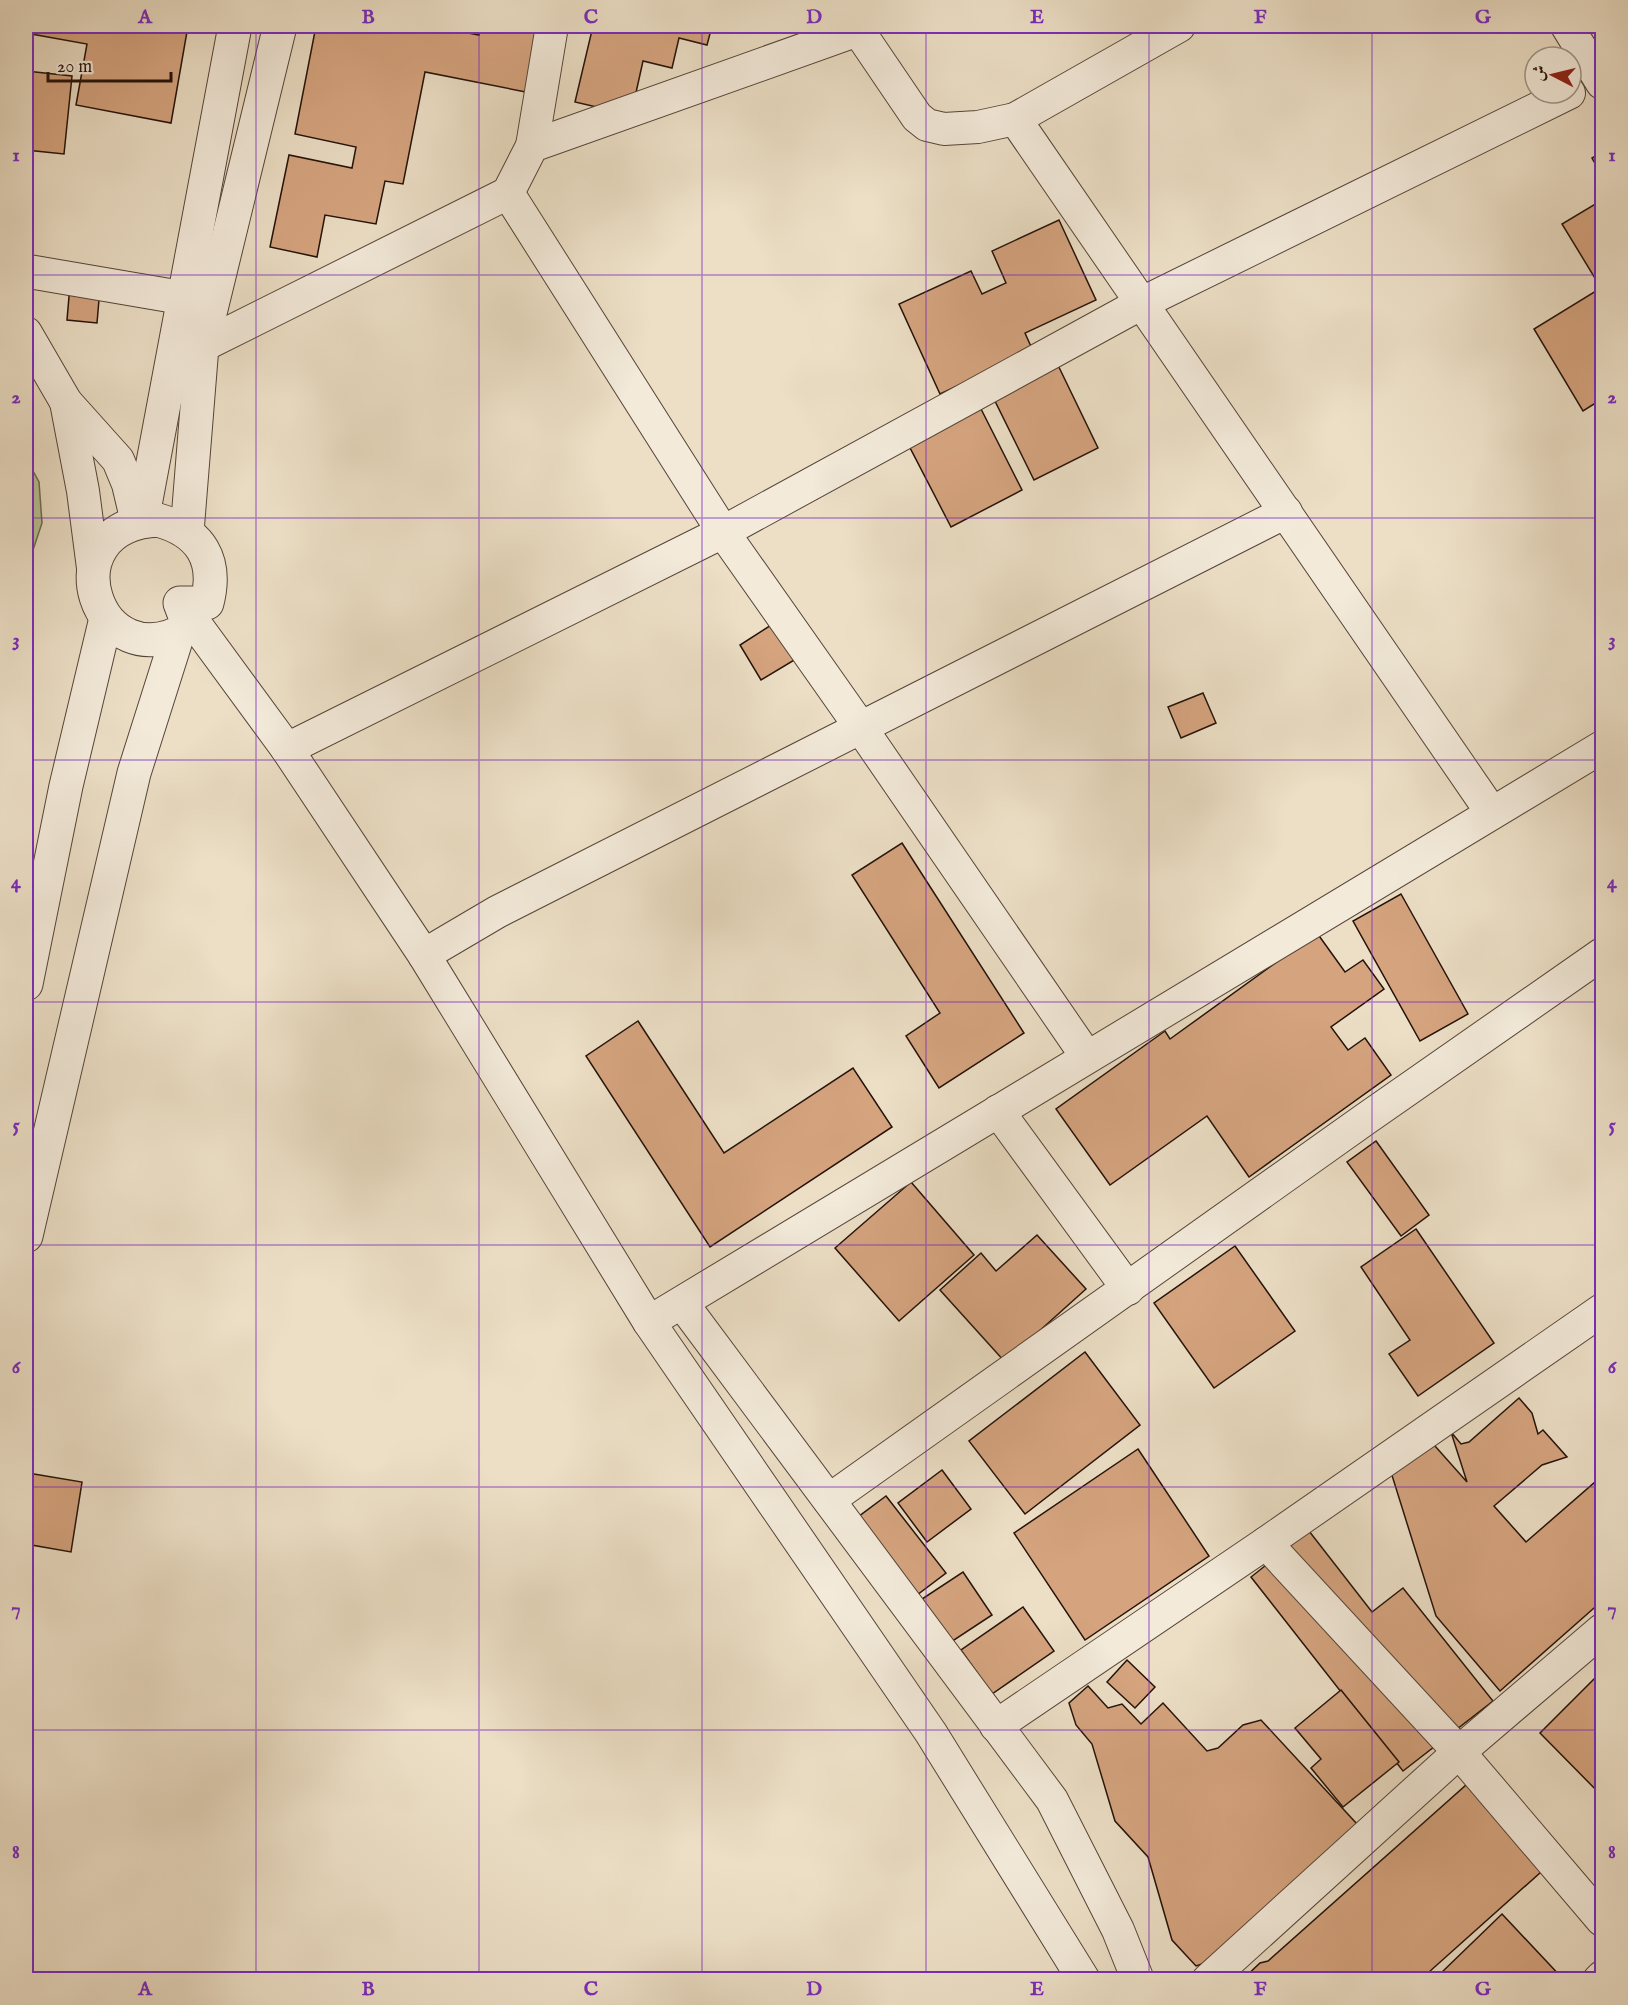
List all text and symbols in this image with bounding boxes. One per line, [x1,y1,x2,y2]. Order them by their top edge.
text: A [137,5,153,30]
text: B [361,5,375,30]
text: C [584,5,598,30]
text: D [806,5,822,30]
text: E [1030,5,1044,30]
text: F [1254,5,1267,30]
text: G [1475,5,1492,30]
scale bar [48,45,171,83]
north arrow [1523,45,1583,105]
text: 20 m [57,56,92,79]
text: ش [1529,64,1551,83]
text: 1 [12,143,20,168]
text: 1 [1608,143,1616,168]
text: 2 [11,385,21,410]
text: 2 [1607,385,1617,410]
text: 3 [12,628,20,653]
text: 3 [1608,628,1616,653]
text: 4 [11,870,22,895]
text: 4 [1607,870,1618,895]
text: 5 [12,1113,20,1138]
text: 5 [1608,1113,1616,1138]
text: 6 [12,1355,22,1380]
text: 6 [1608,1355,1618,1380]
text: 7 [11,1597,21,1622]
text: 7 [1607,1597,1617,1622]
text: 8 [12,1840,20,1865]
text: 8 [1608,1840,1616,1865]
text: A [137,1977,153,2002]
text: B [361,1977,375,2002]
text: C [584,1977,598,2002]
text: D [806,1977,822,2002]
text: E [1030,1977,1044,2002]
text: F [1254,1977,1267,2002]
text: G [1475,1977,1492,2002]

